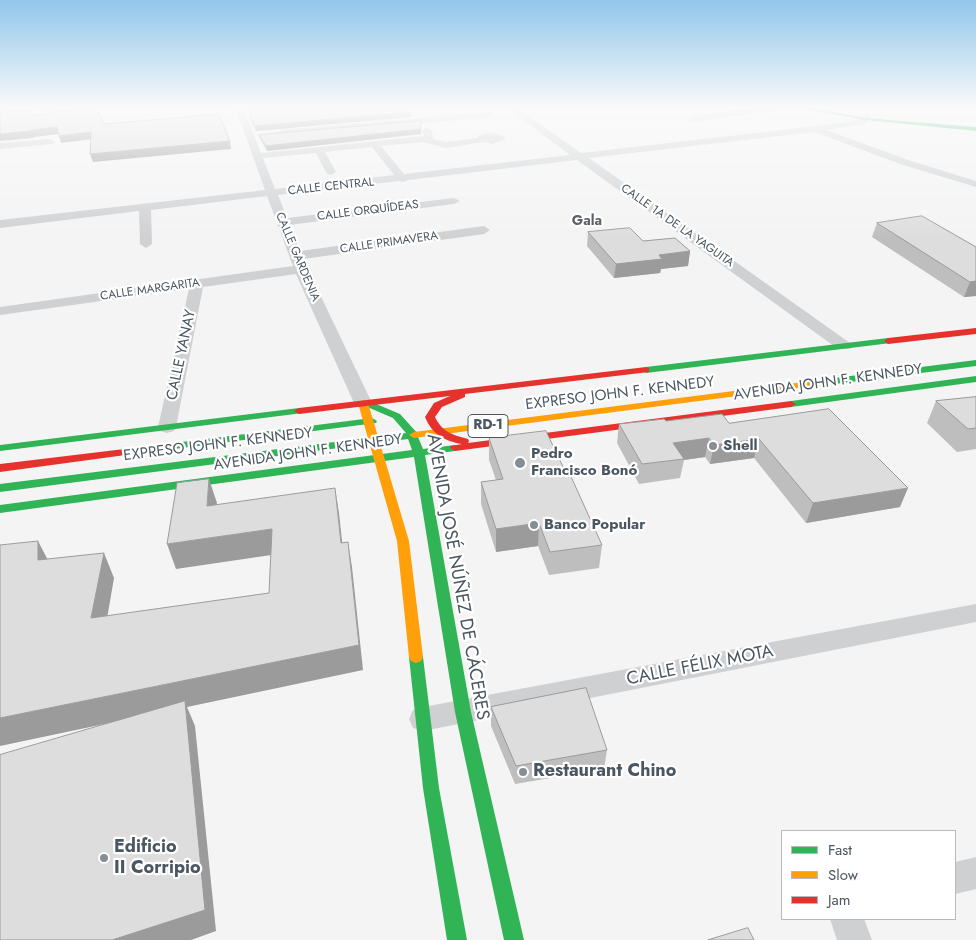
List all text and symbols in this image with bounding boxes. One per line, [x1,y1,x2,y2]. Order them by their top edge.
street label: CALLE CENTRAL [287,175,375,199]
street label: CALLE 1A DE LA YAGUITA [618,181,736,271]
street label: CALLE ORQUÍDEAS [316,198,420,224]
street label: CALLE GARDENIA [272,210,322,304]
district label: Gala [572,214,602,230]
street label: CALLE PRIMAVERA [339,229,439,257]
street label: CALLE MARGARITA [99,276,201,304]
street label: CALLE YANAY [164,308,200,402]
street label: AVENIDA JOHN F. KENNEDY [733,361,923,405]
street label: EXPRESO JOHN F. KENNEDY [525,373,715,415]
road number: RD-1 [468,414,508,438]
street label: EXPRESO JOHN F. KENNEDY [123,424,313,466]
street label: AVENIDA JOHN F. KENNEDY [213,431,403,475]
street label: AVENIDA JOSÉ NÚÑEZ DE CÁCERES [421,432,493,722]
place label: Shell [723,437,758,455]
marker: Shell [707,440,719,452]
place label: Pedro Francisco Bonó [531,445,637,480]
marker: Pedro Francisco Bonó [513,456,527,470]
place label: Banco Popular [544,516,645,534]
marker: Banco Popular [528,519,540,531]
street label: CALLE FÉLIX MOTA [625,641,775,691]
place label: Restaurant Chino [533,761,676,783]
marker: Restaurant Chino [517,766,529,778]
legend [781,830,956,920]
place label: Edificio II Corripio [114,837,201,880]
text: Fast [828,839,852,861]
marker: Edificio II Corripio [98,852,110,864]
text: Slow [828,864,858,886]
text: Jam [828,889,851,911]

